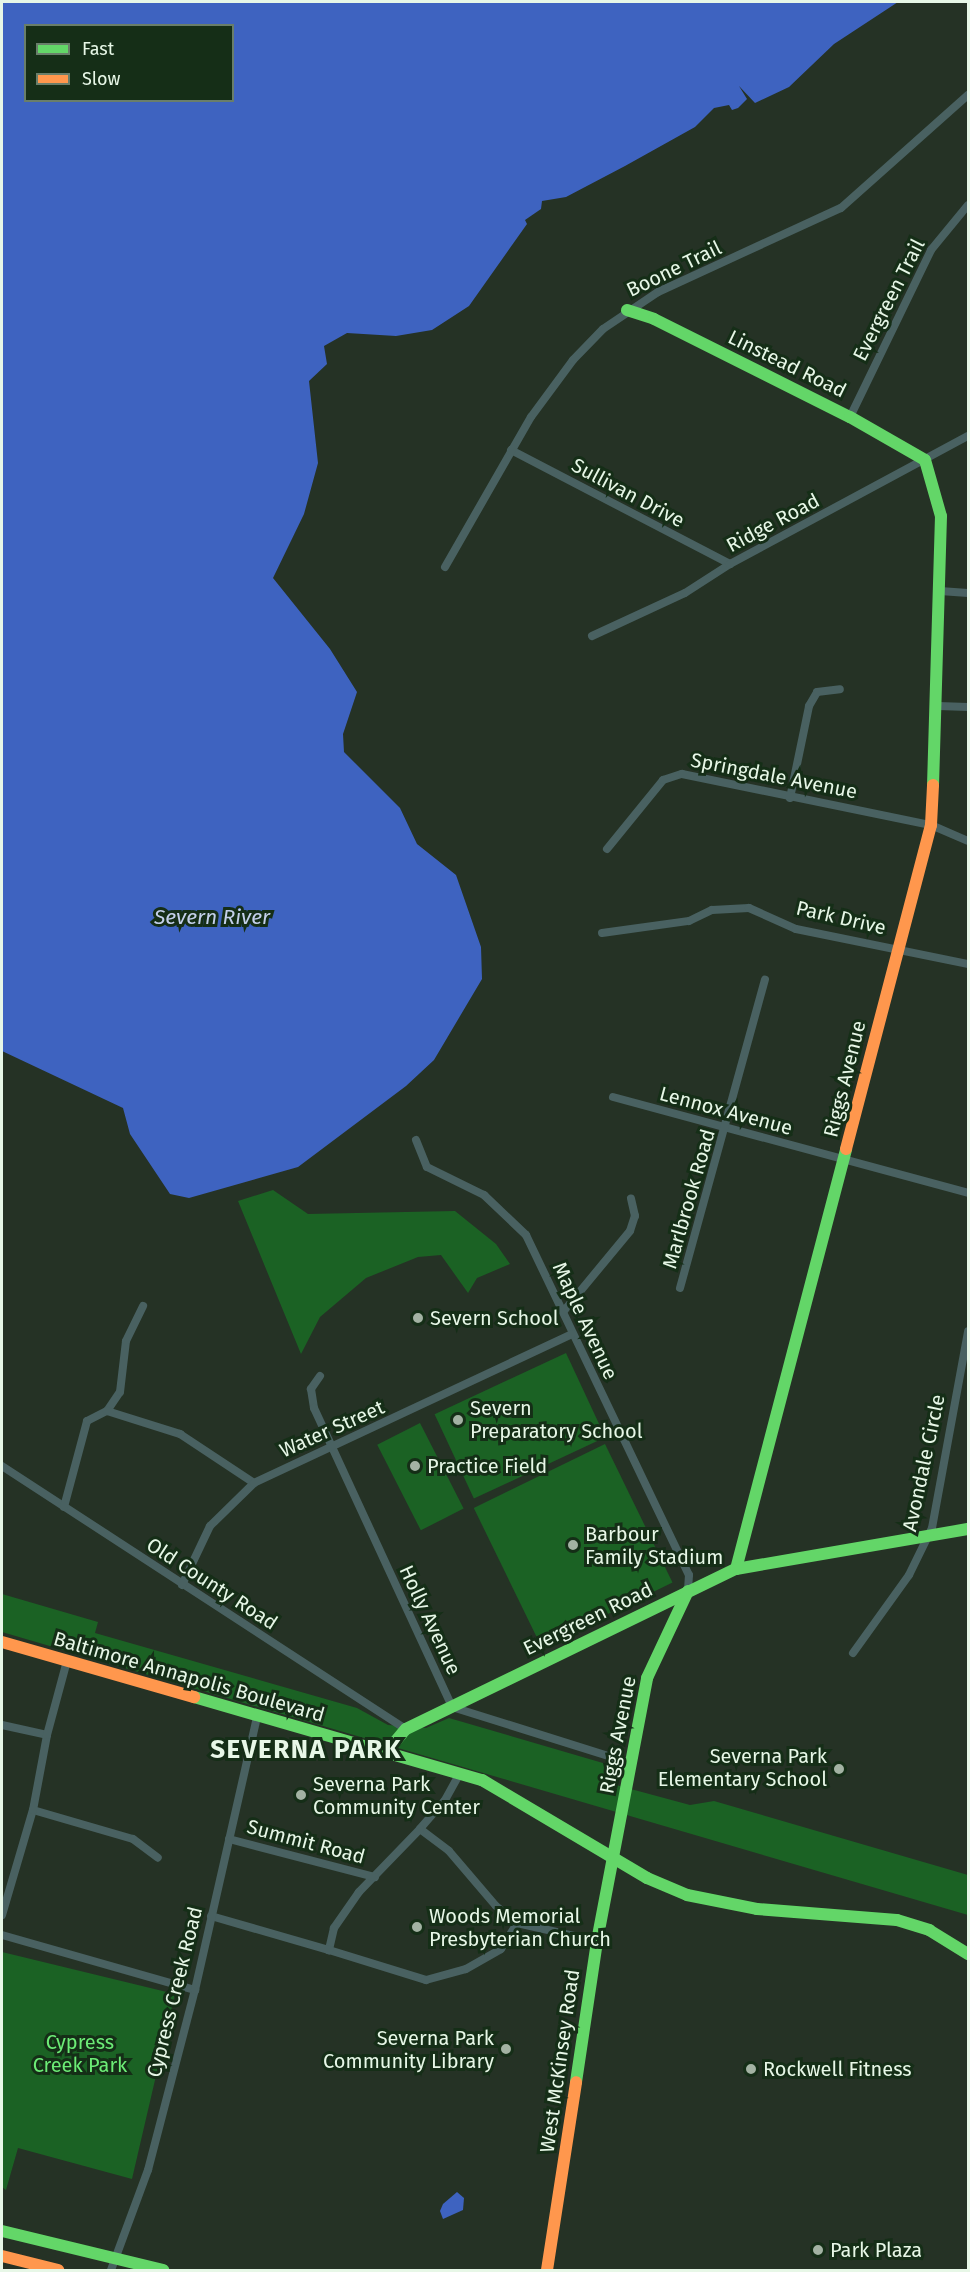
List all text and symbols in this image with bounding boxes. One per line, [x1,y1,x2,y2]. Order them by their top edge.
legend [24,24,234,102]
text: Fast [82,38,114,60]
text: Slow [82,68,120,90]
street label: Evergreen Trail [848,235,930,365]
street label: Boone Trail [623,236,725,302]
street label: Linstead Road [724,325,850,403]
street label: Sullivan Drive [568,453,688,533]
street label: Ridge Road [722,488,824,558]
street label: Springdale Avenue [689,748,859,804]
street label: Park Drive [794,896,888,940]
water label: Severn River [154,904,270,930]
street label: Riggs Avenue [819,1018,871,1140]
street label: Lennox Avenue [657,1082,795,1140]
street label: Marlbrook Road [658,1126,720,1272]
street label: Maple Avenue [547,1259,623,1383]
place label: Severn School [430,1306,559,1330]
marker: Severn School [411,1311,425,1325]
street label: Avondale Circle [898,1392,950,1534]
street label: Water Street [276,1395,388,1463]
place label: Severn Preparatory School [470,1396,643,1443]
marker: Severn Preparatory School [451,1413,465,1427]
place label: Practice Field [427,1454,547,1478]
marker: Practice Field [408,1459,422,1473]
place label: Barbour Family Stadium [585,1522,723,1569]
street label: Old County Road [142,1533,282,1635]
marker: Barbour Family Stadium [566,1538,580,1552]
street label: Holly Avenue [394,1561,466,1679]
street label: Evergreen Road [519,1577,657,1661]
street label: Baltimore Annapolis Boulevard [51,1627,327,1727]
street label: Riggs Avenue [595,1674,641,1796]
district label: SEVERNA PARK [210,1734,402,1766]
place label: Severna Park Elementary School [658,1745,827,1792]
marker: Severna Park Elementary School [832,1762,846,1776]
place label: Severna Park Community Center [313,1772,480,1819]
marker: Severna Park Community Center [294,1788,308,1802]
street label: Summit Road [244,1815,368,1869]
street label: Cypress Creek Road [142,1904,208,2080]
place label: Woods Memorial Presbyterian Church [429,1904,611,1951]
marker: Woods Memorial Presbyterian Church [410,1920,424,1934]
street label: West McKinsey Road [535,1968,585,2154]
place label: Severna Park Community Library [323,2026,494,2073]
park label: Cypress Creek Park [33,2030,127,2077]
marker: Severna Park Community Library [499,2042,513,2056]
place label: Rockwell Fitness [763,2057,912,2081]
marker: Rockwell Fitness [744,2062,758,2076]
place label: Park Plaza [830,2238,922,2262]
marker: Park Plaza [811,2243,825,2257]

